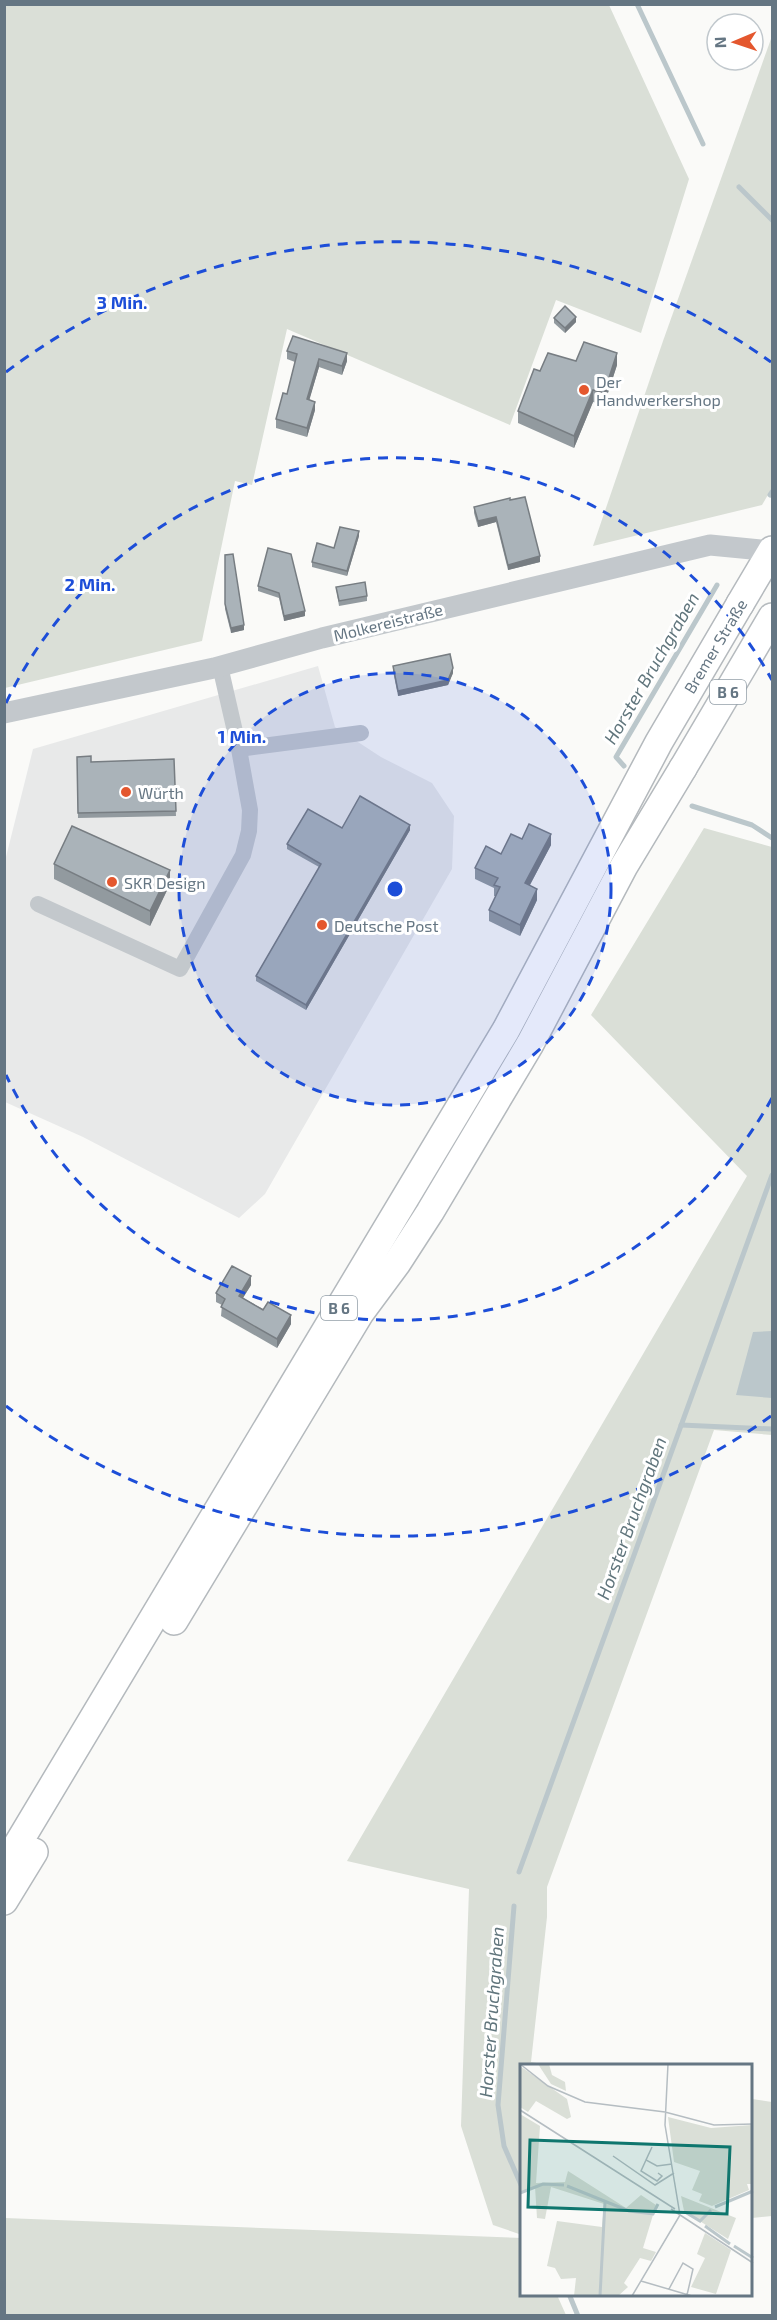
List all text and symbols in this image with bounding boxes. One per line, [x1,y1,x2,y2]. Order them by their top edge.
north arrow [705,12,765,72]
text: N [710,36,729,49]
text: 3 Min. [97,291,147,313]
place label: Der Handwerkershop [596,372,721,409]
marker: Der Handwerkershop [577,383,591,397]
text: 2 Min. [65,573,116,595]
water label: Horster Bruchgraben [599,588,703,748]
street label: Bremer Straße [679,595,751,697]
street label: Molkereistraße [331,599,445,645]
road number: B 6 [710,680,746,704]
text: 1 Min. [218,725,266,747]
place label: Würth [138,783,184,802]
marker: Würth [119,785,133,799]
place label: SKR Design [124,873,205,892]
marker: SKR Design [105,875,119,889]
centre of rings [385,879,405,899]
place label: Deutsche Post [334,916,439,935]
marker: Deutsche Post [315,918,329,932]
road number: B 6 [321,1296,357,1320]
water label: Horster Bruchgraben [591,1434,671,1602]
water label: Horster Bruchgraben [474,1926,508,2098]
inset map [520,2064,753,2296]

